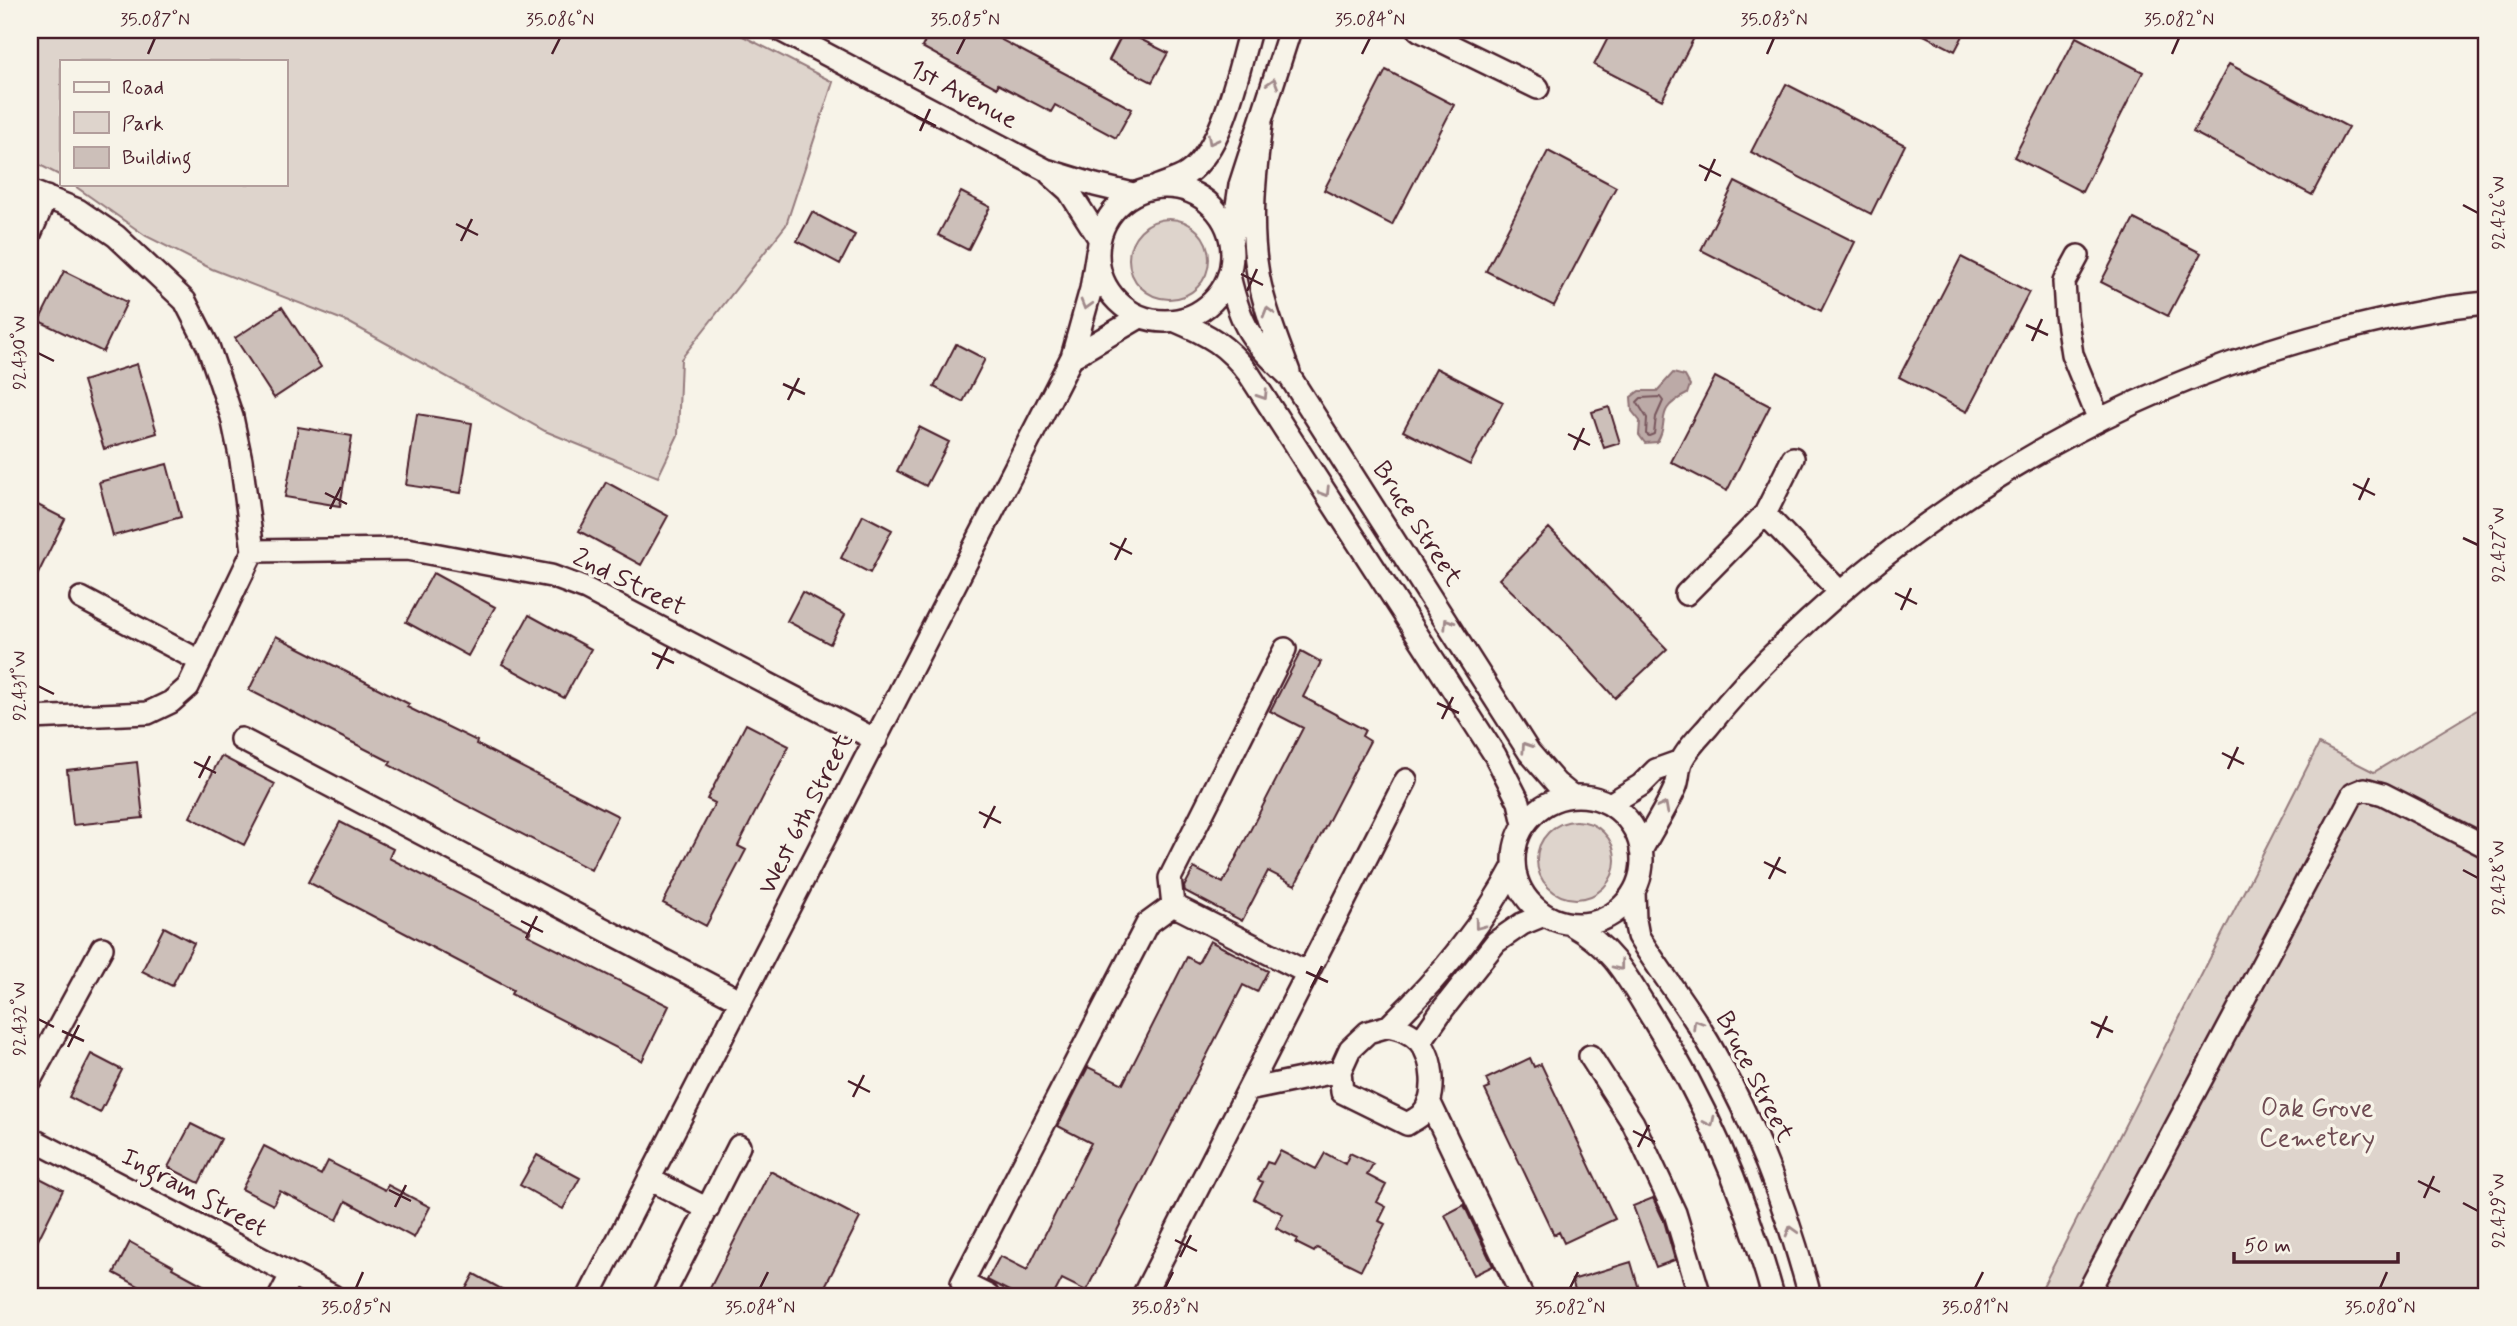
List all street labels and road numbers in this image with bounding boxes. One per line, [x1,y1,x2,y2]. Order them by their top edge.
street label: 1st Avenue [903,52,1023,138]
street label: Bruce Street [1364,455,1470,593]
street label: 2nd Street [567,541,691,625]
street label: West 6th Street [751,727,861,901]
street label: Bruce Street [1707,1006,1801,1148]
street label: Ingram Street [114,1140,273,1248]

